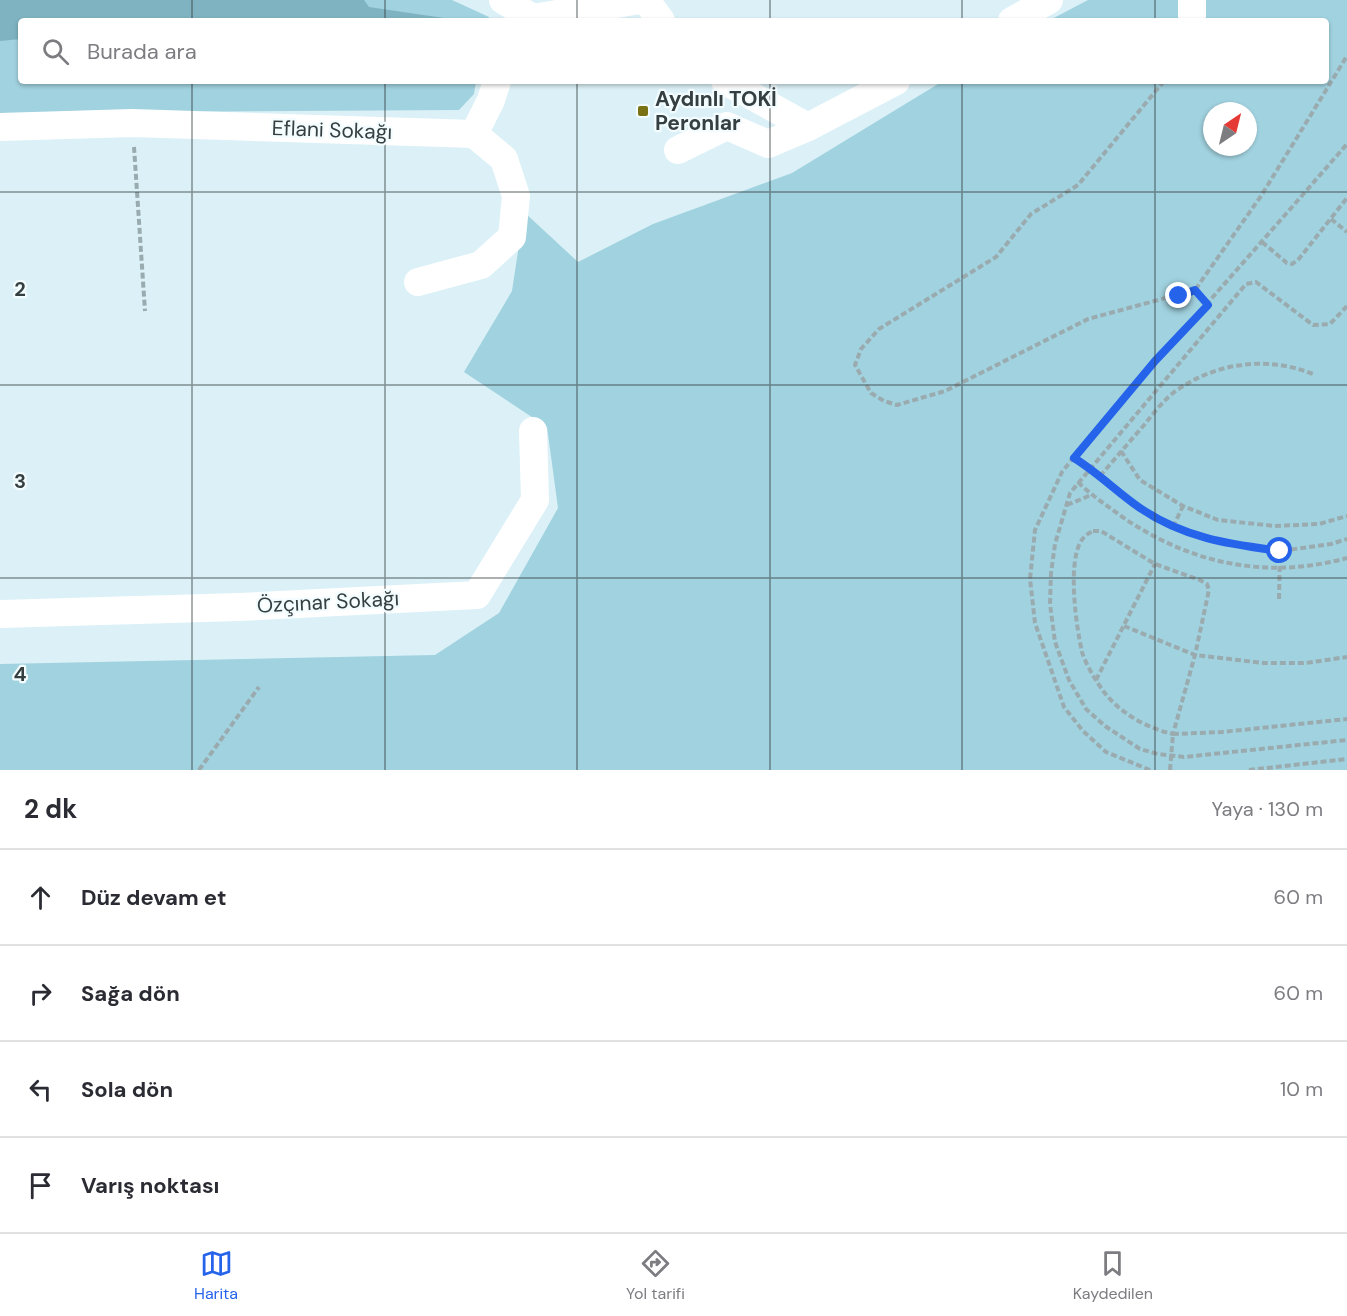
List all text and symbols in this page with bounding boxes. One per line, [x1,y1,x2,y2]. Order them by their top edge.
search box [18,18,1329,84]
icon: search [39,35,72,68]
text: Burada ara [87,37,197,66]
place label: Aydınlı TOKİ Peronlar [655,85,777,137]
north arrow [1203,102,1257,156]
marker: Aydınlı TOKİ Peronlar [636,104,650,118]
street label: Eflani Sokağı [271,114,393,146]
text: 2 [14,276,26,302]
route end [1165,282,1191,308]
text: 3 [14,468,26,494]
route start [1266,537,1292,563]
street label: Özçınar Sokağı [256,584,400,620]
text: 4 [14,661,27,687]
text: 2 dk [24,792,77,826]
text: Yaya · 130 m [1211,796,1323,822]
icon: ahead [24,881,57,914]
text: Düz devam et [81,883,226,912]
text: 60 m [1274,884,1323,910]
icon: right [24,977,57,1010]
text: Sağa dön [81,979,180,1008]
text: 60 m [1274,980,1323,1006]
icon: left [24,1073,57,1106]
text: Sola dön [81,1075,173,1104]
text: 10 m [1280,1076,1323,1102]
icon: arrive [24,1169,57,1202]
text: Varış noktası [81,1171,219,1200]
tab: Harita [194,1247,238,1304]
tab: Yol tarifi [626,1247,685,1304]
tab: Kaydedilen [1073,1247,1153,1304]

